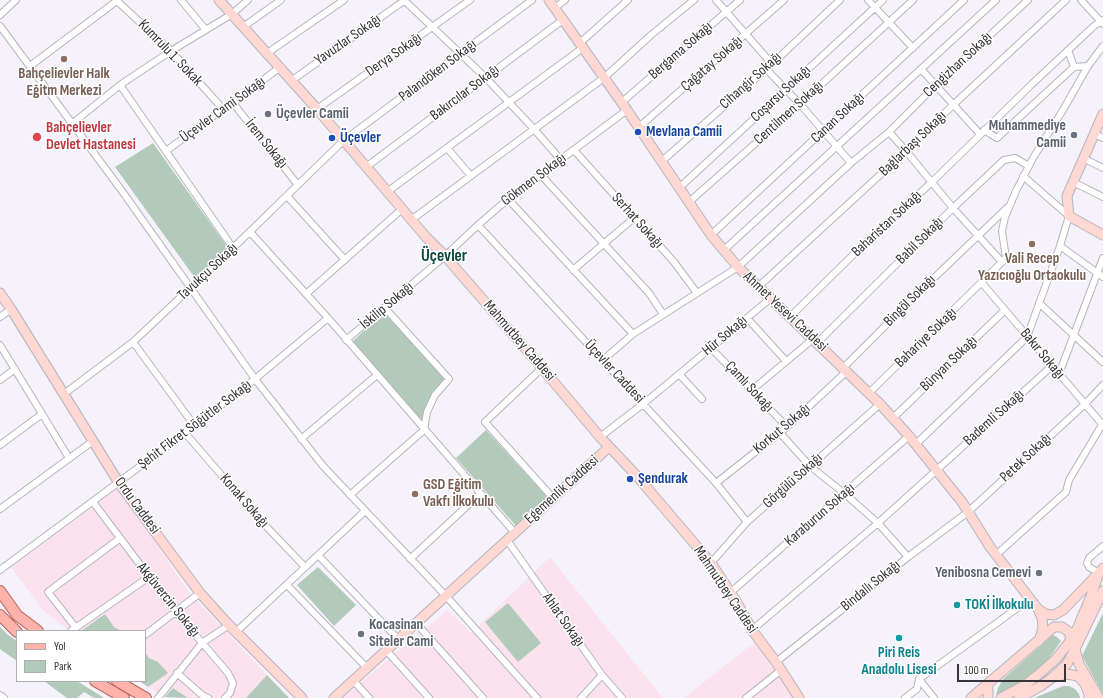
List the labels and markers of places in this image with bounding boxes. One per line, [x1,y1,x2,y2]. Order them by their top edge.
marker: Bahçelievler Halk Eğitm Merkezi [59,54,69,64]
place label: Bahçelievler Halk Eğitm Merkezi [18,65,110,100]
place label: Üçevler Camii [276,105,349,123]
marker: Üçevler Camii [263,109,273,119]
place label: Muhammediye Camii [989,117,1066,152]
place label: Bahçelievler Devlet Hastanesi [46,119,136,154]
place label: Mevlana Camii [646,123,722,141]
marker: Mevlana Camii [633,127,643,137]
place label: Üçevler [340,129,381,147]
marker: Muhammediye Camii [1069,130,1079,140]
marker: Bahçelievler Devlet Hastanesi [31,131,43,143]
marker: Üçevler [327,133,337,143]
marker: Vali Recep Yazıcıoğlu Ortaokulu [1027,239,1037,249]
place label: Vali Recep Yazıcıoğlu Ortaokulu [978,250,1086,285]
place label: Şendurak [638,470,688,488]
marker: Şendurak [625,474,635,484]
place label: GSD Eğitim Vakfı İlkokulu [423,476,494,511]
marker: GSD Eğitim Vakfı İlkokulu [410,489,420,499]
place label: Yenibosna Cemevi [935,564,1031,582]
marker: Yenibosna Cemevi [1034,568,1044,578]
place label: TOKİ İlkokulu [965,596,1034,614]
marker: TOKİ İlkokulu [952,600,962,610]
place label: Kocasinan Siteler Cami [369,616,433,651]
marker: Kocasinan Siteler Cami [356,629,366,639]
marker: Piri Reis Anadolu Lisesi [894,633,904,643]
place label: Piri Reis Anadolu Lisesi [861,644,937,679]

